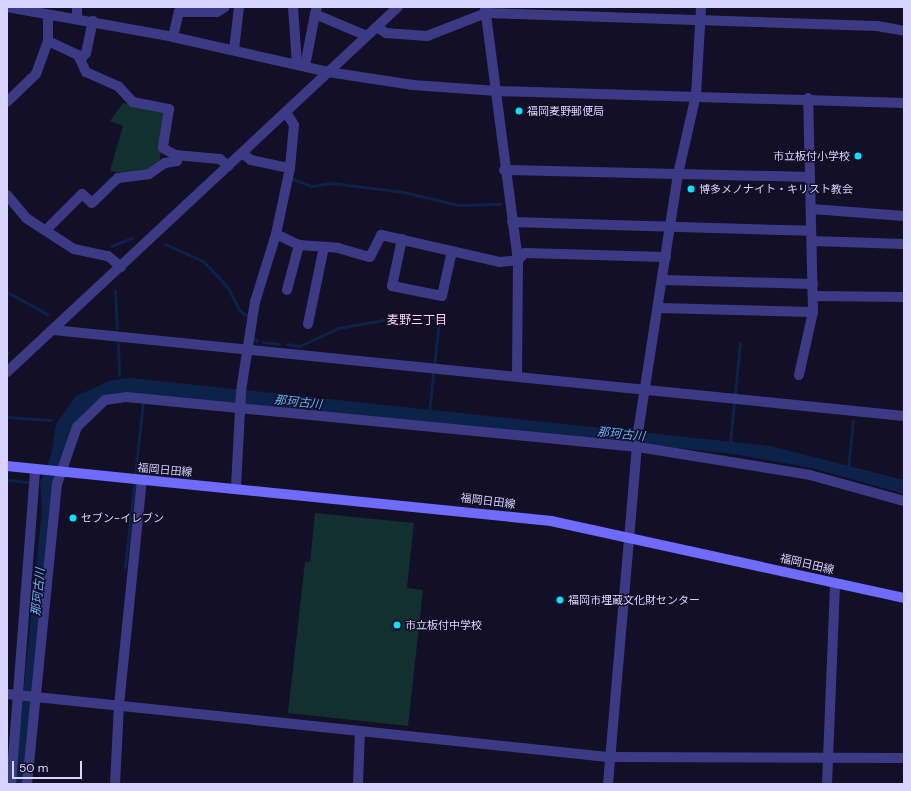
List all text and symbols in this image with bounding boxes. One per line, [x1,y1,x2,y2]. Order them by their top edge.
place label: 福岡麦野郵便局 [527,104,604,118]
marker: 福岡麦野郵便局 [514,106,524,116]
place label: 市立板付小学校 [773,149,850,163]
marker: 市立板付小学校 [853,151,863,161]
place label: 博多メノナイト・キリスト教会 [699,182,853,196]
marker: 博多メノナイト・キリスト教会 [686,184,696,194]
district label: 麦野三丁目 [387,314,447,328]
water label: 那珂古川 [273,393,323,413]
water label: 那珂古川 [596,425,646,445]
street label: 福岡日田線 [137,461,193,479]
street label: 福岡日田線 [460,491,516,511]
place label: セブン-イレブン [81,511,164,525]
marker: セブン-イレブン [68,513,78,523]
street label: 福岡日田線 [779,551,835,577]
water label: 那珂古川 [29,567,49,617]
place label: 福岡市埋蔵文化財センター [568,593,700,607]
marker: 福岡市埋蔵文化財センター [555,595,565,605]
place label: 市立板付中学校 [405,618,482,632]
marker: 市立板付中学校 [392,620,402,630]
scale bar [14,753,84,779]
text: 50 m [19,760,48,776]

